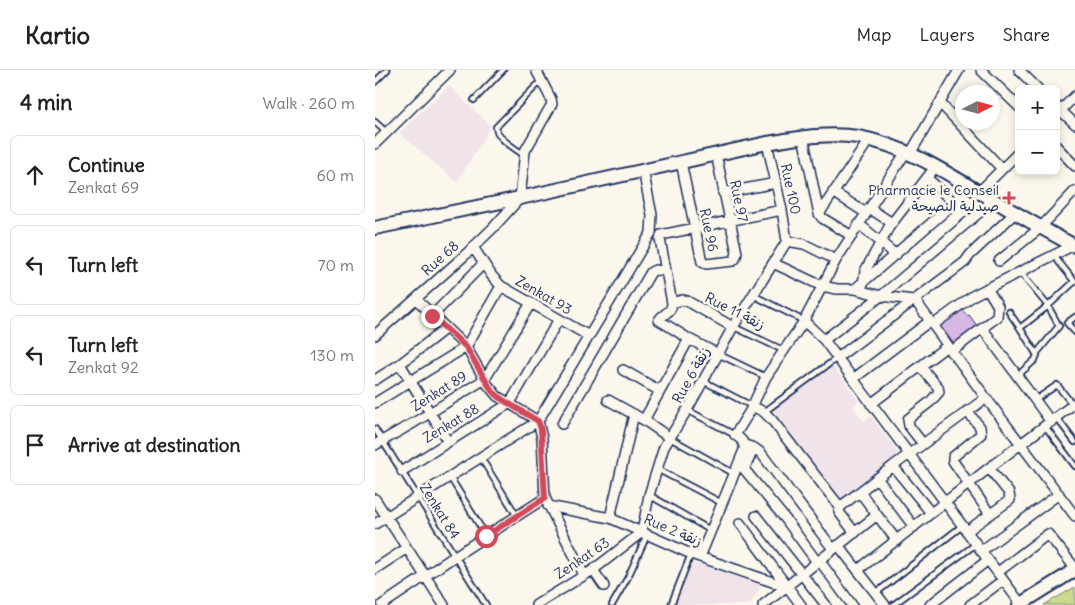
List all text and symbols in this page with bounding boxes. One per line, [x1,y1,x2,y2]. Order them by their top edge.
text: Kartio [25,20,90,50]
text: Map [856,23,891,46]
text: Layers [919,23,975,46]
text: Share [1003,23,1050,46]
north arrow [955,85,1000,130]
map controls [1015,85,1060,175]
button: + [1015,85,1060,130]
text: 4 min [20,89,72,116]
text: Walk · 260 m [263,93,355,113]
button: − [1015,130,1060,175]
text: Continue [68,153,145,177]
icon: ahead [21,161,49,189]
street label: Rue 100 [777,162,805,216]
text: 60 m [316,165,354,185]
text: Zenkat 69 [68,177,139,197]
street label: Rue 97 [726,178,752,224]
place label: Pharmacie le Conseil صيدلية النصيحة [868,181,999,215]
marker: Pharmacie le Conseil صيدلية النصيحة [1003,192,1015,204]
street label: Rue 96 [696,207,722,253]
street label: Rue 68 [418,237,462,279]
icon: left [21,251,49,279]
text: Turn left [68,253,138,277]
text: 70 m [318,255,354,275]
street label: Zenkat 93 [513,272,575,318]
street label: Rue 11 زنقة [702,288,768,334]
route end [421,305,444,328]
text: Turn left [68,333,138,357]
icon: left [21,341,49,369]
street label: Rue 6 زنقة [668,343,714,407]
text: 130 m [310,345,354,365]
text: Zenkat 92 [68,357,139,377]
street label: Zenkat 89 [408,367,470,415]
street label: Zenkat 88 [420,399,482,447]
icon: arrive [21,431,49,459]
text: Arrive at destination [68,433,241,457]
street label: Zenkat 84 [416,480,464,542]
street label: Rue 2 زنقة [641,510,705,550]
route start [475,525,498,548]
street label: Zenkat 63 [551,533,613,583]

